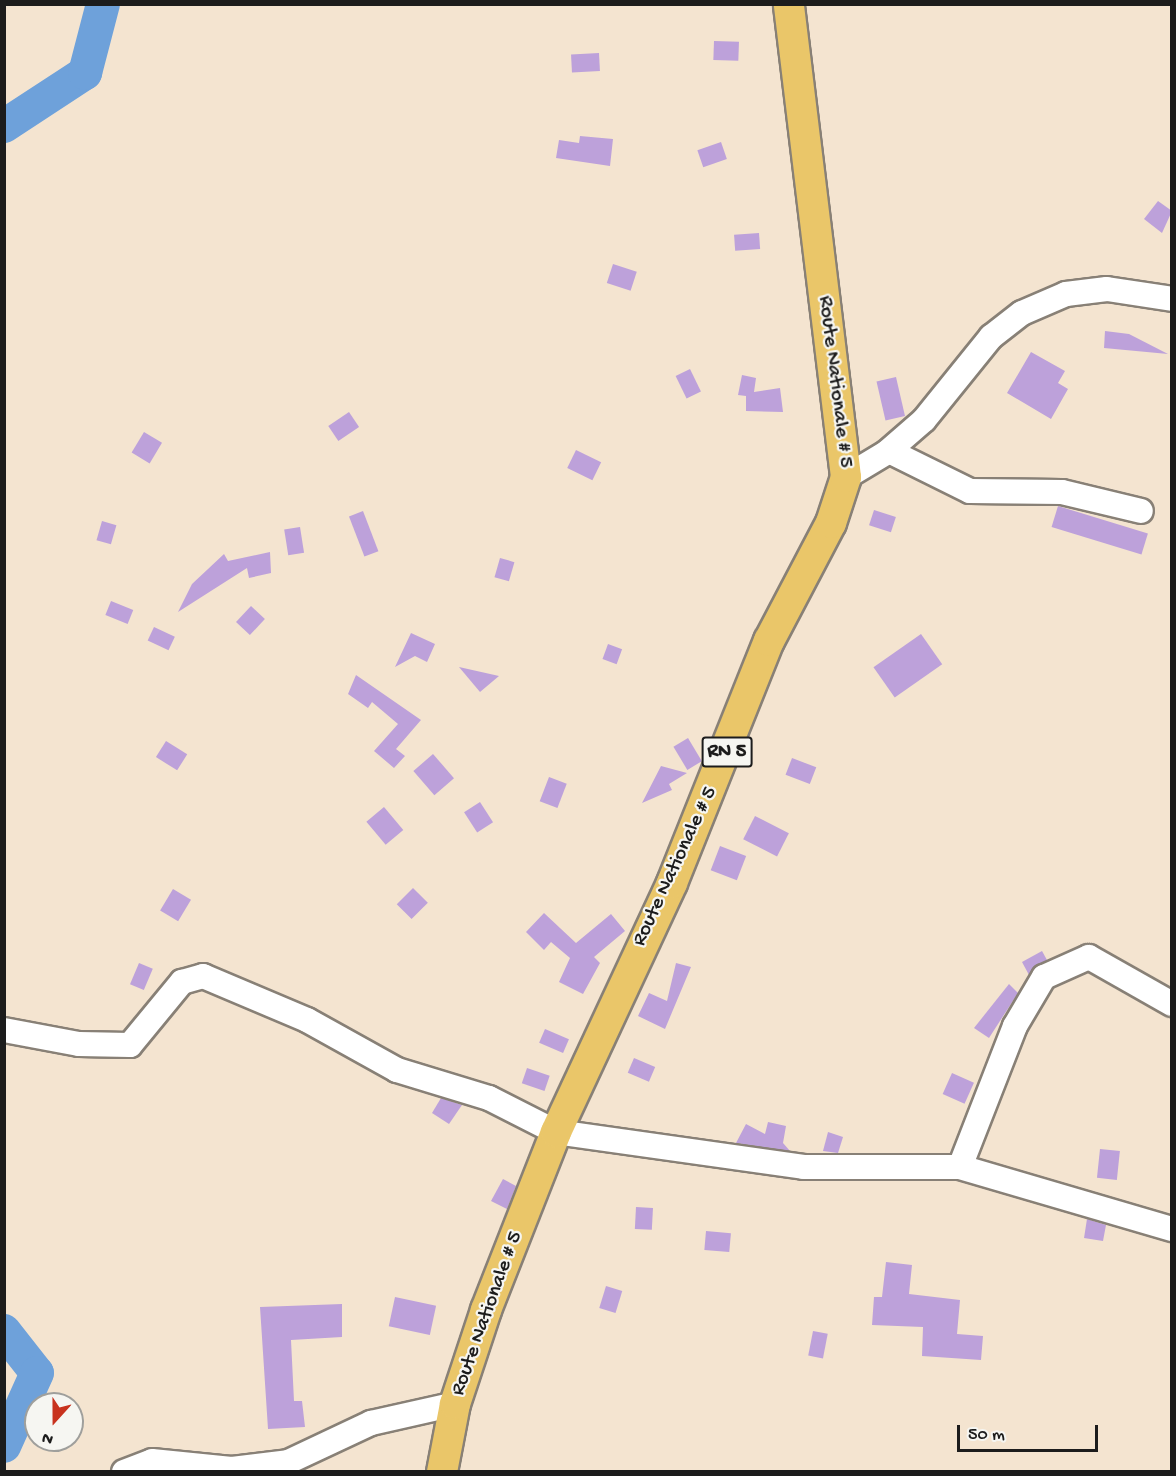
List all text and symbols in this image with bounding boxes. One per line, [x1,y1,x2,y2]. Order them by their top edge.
street label: Route Nationale # 5 [811,295,857,469]
road number: RN 5 [702,735,752,769]
street label: Route Nationale # 5 [628,783,724,951]
street label: Route Nationale # 5 [447,1228,529,1400]
north arrow [24,1392,84,1452]
scale bar [960,1413,1101,1451]
text: 50 m [968,1425,1005,1446]
text: N [40,1427,56,1448]

